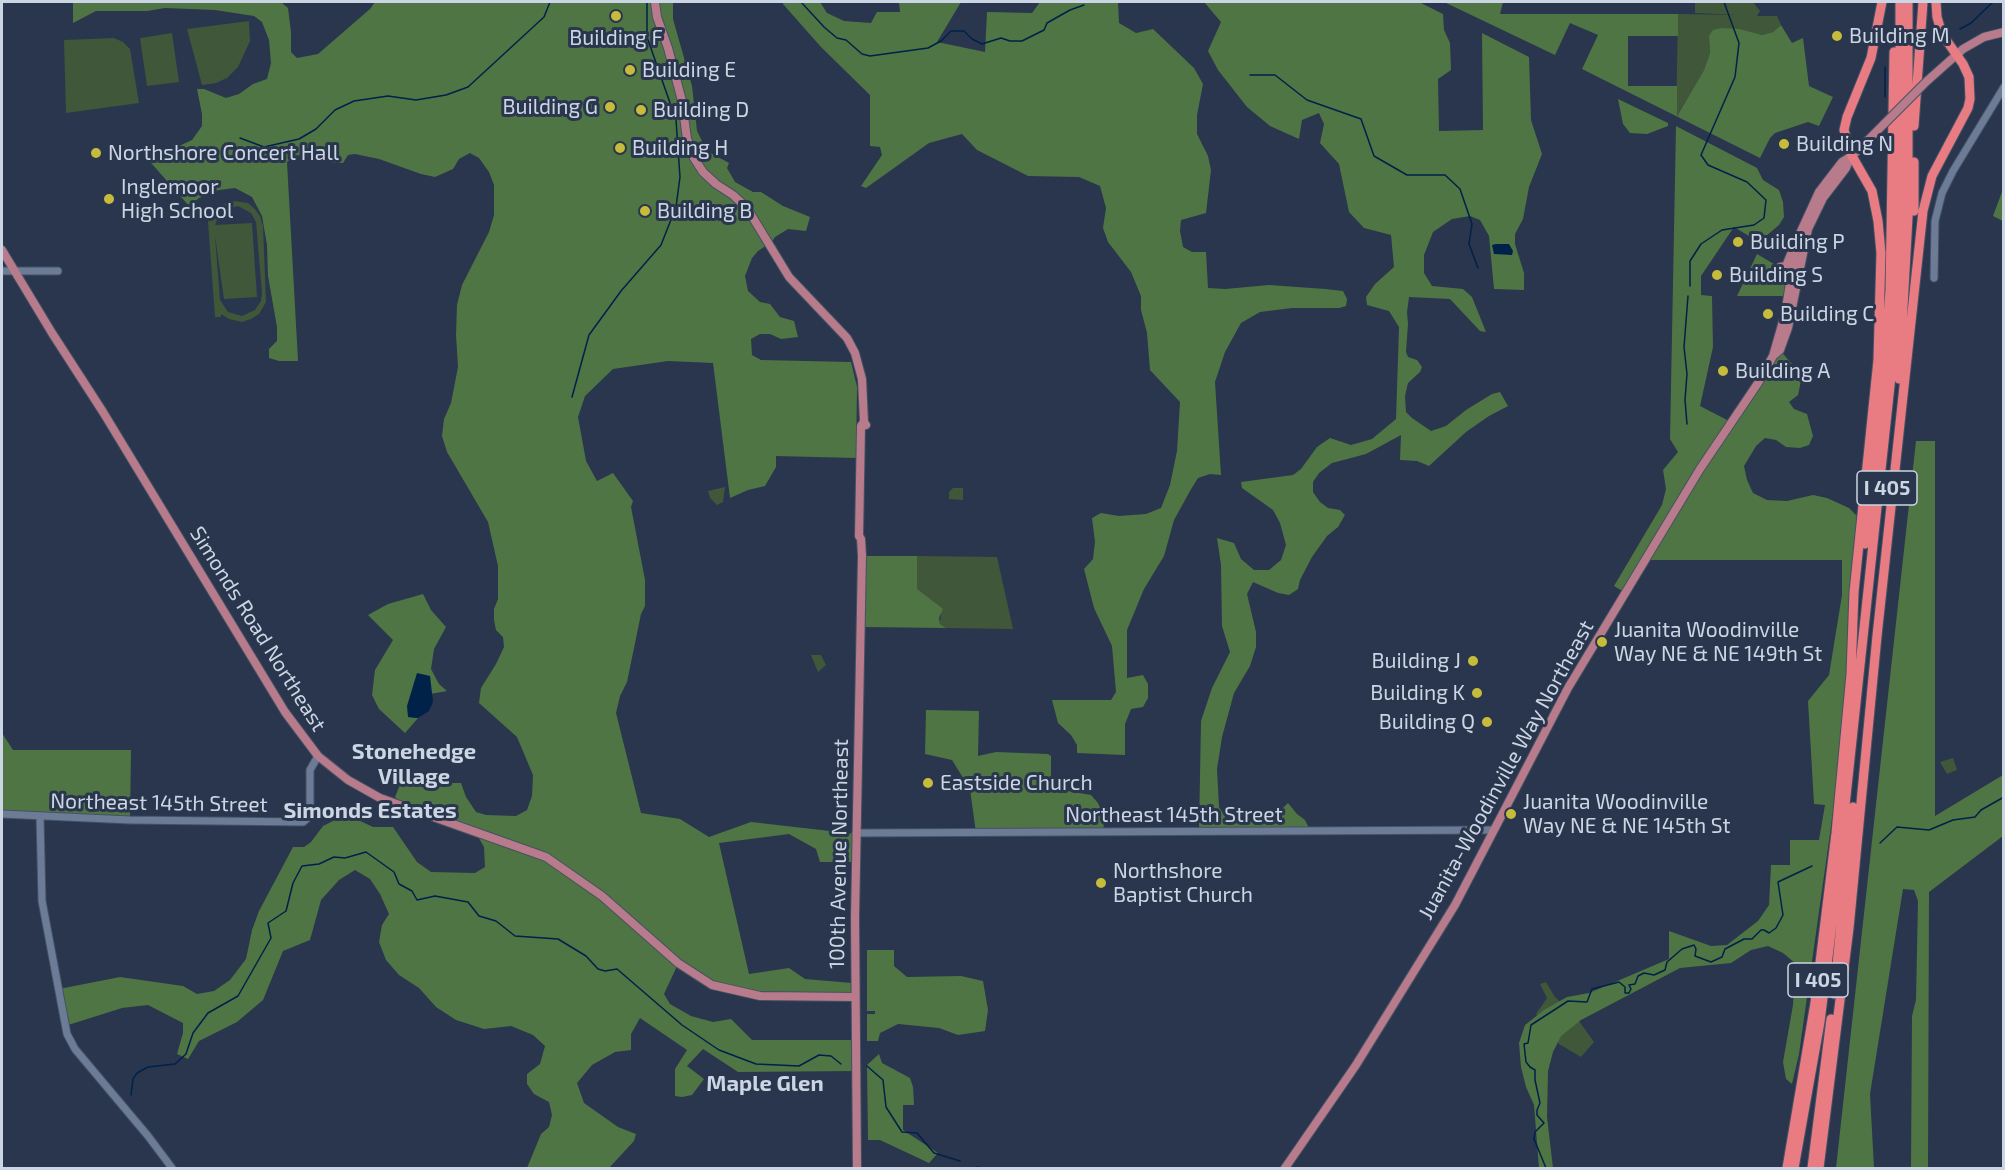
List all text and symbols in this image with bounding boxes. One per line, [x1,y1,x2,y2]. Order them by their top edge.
marker: Building F [609,9,623,23]
place label: Building M [1849,23,1950,49]
place label: Building F [569,25,663,51]
marker: Building M [1830,29,1844,43]
place label: Building E [642,57,736,83]
marker: Building E [623,63,637,77]
place label: Building G [503,94,598,120]
place label: Building D [653,97,749,123]
marker: Building G [603,100,617,114]
marker: Building D [634,103,648,117]
place label: Building N [1796,131,1893,157]
place label: Building H [632,135,728,161]
marker: Building N [1777,137,1791,151]
place label: Northshore Concert Hall [108,140,339,166]
marker: Building H [613,141,627,155]
marker: Northshore Concert Hall [89,146,103,160]
place label: Inglemoor High School [121,174,233,224]
marker: Inglemoor High School [102,192,116,206]
place label: Building B [657,198,752,224]
marker: Building B [638,204,652,218]
place label: Building P [1750,229,1845,255]
marker: Building P [1731,235,1745,249]
place label: Building S [1729,262,1823,288]
marker: Building S [1710,268,1724,282]
place label: Building C [1780,301,1874,327]
marker: Building C [1761,307,1775,321]
place label: Building A [1735,358,1830,384]
marker: Building A [1716,364,1730,378]
road number: I 405 [1857,471,1917,505]
street label: Simonds Road Northeast [185,522,331,736]
street label: Juanita-Woodinville Way Northeast [1413,616,1599,924]
place label: Juanita Woodinville Way NE & NE 149th St [1614,617,1822,667]
marker: Juanita Woodinville Way NE & NE 149th St [1595,635,1609,649]
place label: Building J [1372,648,1461,674]
marker: Building J [1466,654,1480,668]
place label: Building K [1370,680,1465,706]
marker: Building K [1470,686,1484,700]
place label: Building Q [1379,709,1475,735]
marker: Building Q [1480,715,1494,729]
district label: Stonehedge Village [352,739,476,790]
street label: 100th Avenue Northeast [824,739,854,969]
place label: Eastside Church [940,770,1093,796]
marker: Eastside Church [921,776,935,790]
street label: Northeast 145th Street [50,789,268,817]
place label: Juanita Woodinville Way NE & NE 145th St [1523,789,1730,839]
district label: Simonds Estates [283,798,457,824]
street label: Northeast 145th Street [1065,802,1283,828]
marker: Juanita Woodinville Way NE & NE 145th St [1504,807,1518,821]
place label: Northshore Baptist Church [1113,858,1253,908]
marker: Northshore Baptist Church [1094,876,1108,890]
road number: I 405 [1788,963,1848,997]
district label: Maple Glen [706,1071,824,1097]

